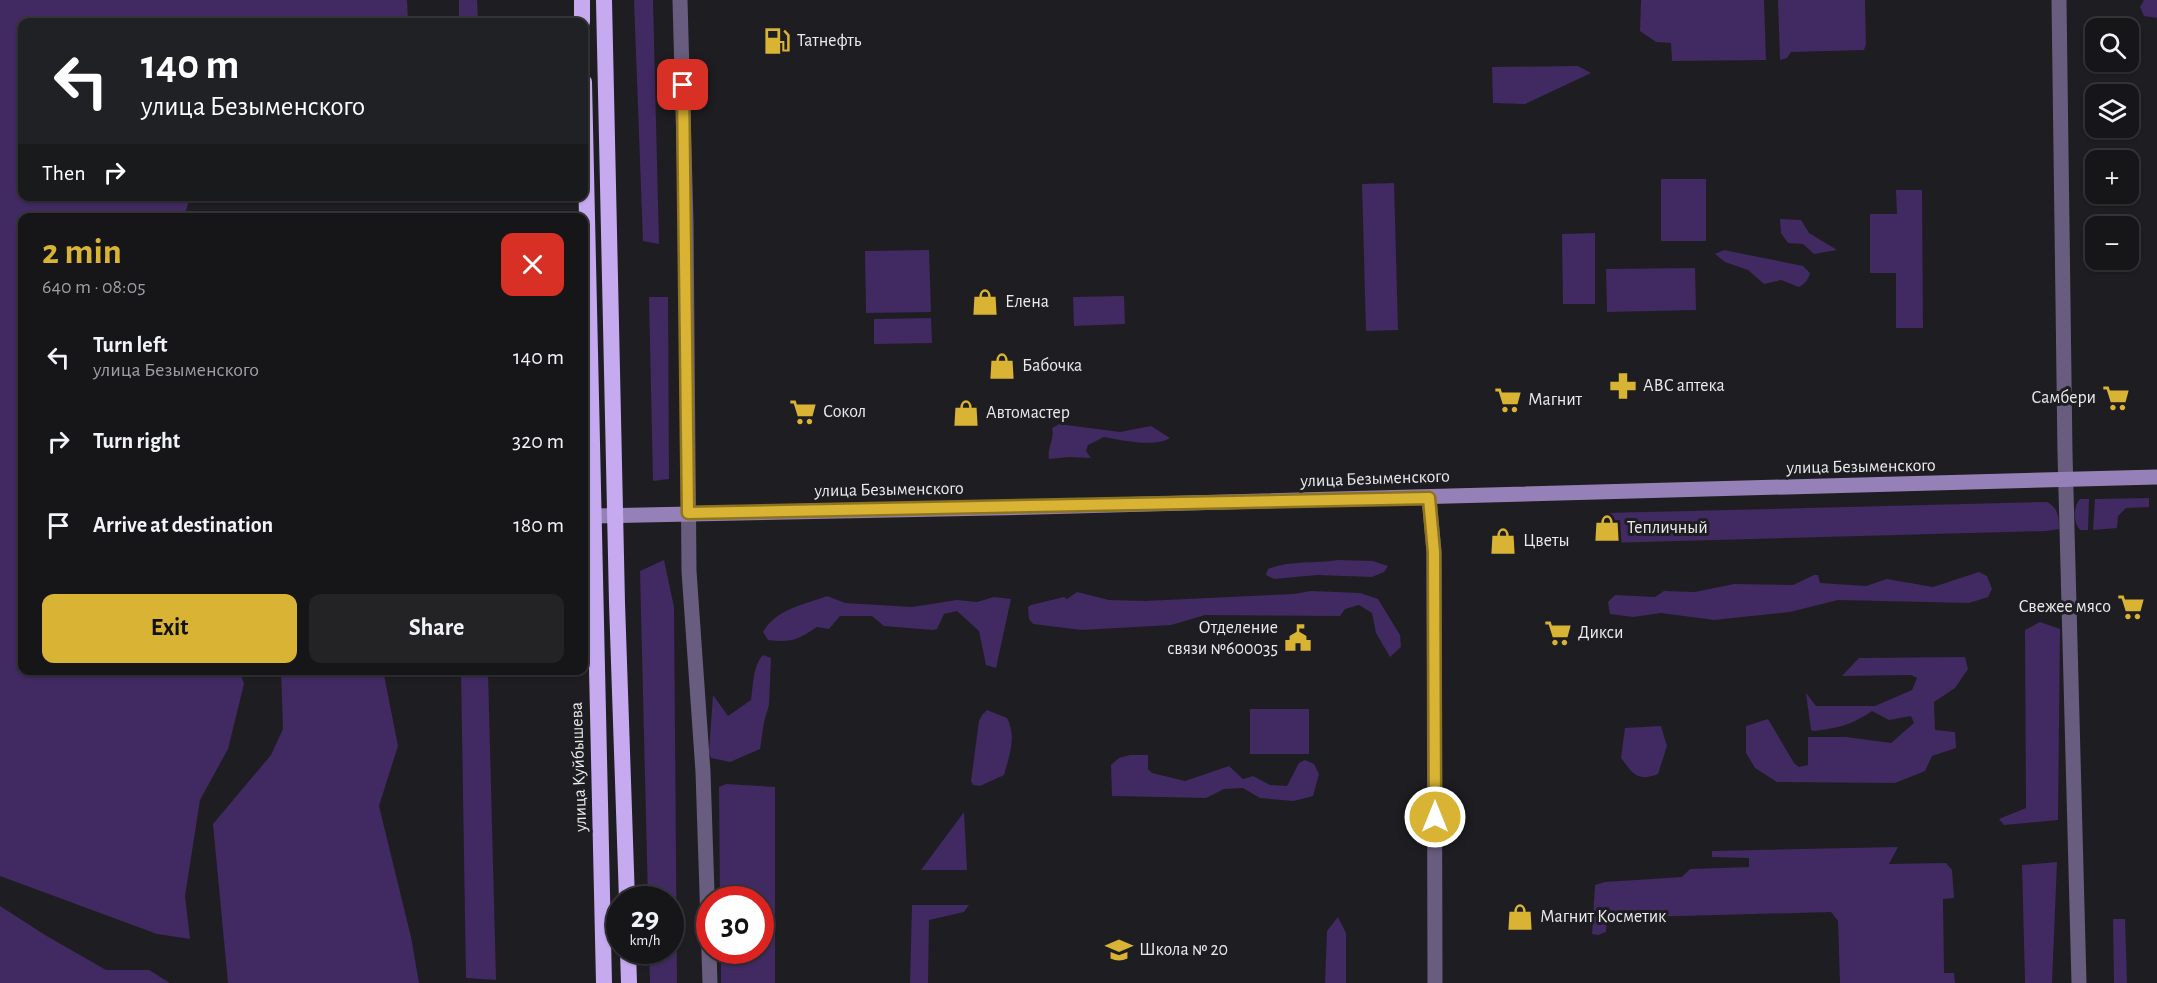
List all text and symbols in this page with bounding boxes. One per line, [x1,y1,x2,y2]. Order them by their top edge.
map controls [2085,18,2139,270]
button: search [2085,18,2139,72]
fuel station icon: Татнефть [762,26,792,56]
place label: Татнефть [797,32,862,50]
icon: left [42,42,120,120]
text: 140 m [141,44,239,86]
pin [657,59,708,110]
icon: arrive [666,68,699,101]
button: layers [2085,84,2139,138]
text: улица Безыменского [141,93,365,120]
button: + [2085,150,2139,204]
icon: right [98,156,131,189]
text: Then [42,162,86,184]
button: − [2085,216,2139,270]
button: close [501,233,564,296]
text: 2 min [42,234,122,270]
text: 640 m · 08:05 [42,277,146,297]
shop icon: Елена [970,287,1000,317]
place label: Елена [1005,293,1049,311]
text: Turn left [93,334,167,356]
icon: left [42,341,75,374]
text: 140 m [513,346,564,368]
shop icon: Бабочка [987,351,1017,381]
place label: Бабочка [1022,356,1082,375]
text: улица Безыменского [93,360,259,380]
pharmacy icon: АВС аптека [1608,371,1638,401]
place label: АВС аптека [1643,377,1725,395]
supermarket icon: Самбери [2101,383,2131,413]
supermarket icon: Магнит [1493,385,1523,415]
place label: Самбери [2031,388,2096,407]
place label: Магнит [1528,391,1583,409]
supermarket icon: Сокол [788,397,818,427]
shop icon: Автомастер [951,398,981,428]
place label: Сокол [823,403,866,421]
place label: Автомастер [986,404,1070,422]
icon: right [42,425,75,458]
text: Turn right [93,430,180,452]
text: 320 m [512,430,564,452]
street label: улица Безыменского [1785,457,1936,477]
street label: улица Безыменского [1299,467,1450,491]
street label: улица Безыменского [813,480,964,500]
icon: arrive [42,509,75,542]
shop icon: Тепличный [1592,513,1622,543]
text: Arrive at destination [93,514,273,536]
text: 180 m [513,514,564,536]
place label: Тепличный [1627,519,1708,537]
shop icon: Цветы [1488,526,1518,556]
place label: Цветы [1523,532,1570,550]
supermarket icon: Свежее мясо [2116,592,2146,622]
button: Exit [42,594,297,663]
button: Share [309,594,564,663]
place label: Свежее мясо [2019,598,2111,616]
supermarket icon: Дикси [1543,618,1573,648]
place label: Отделение связи №600035 [1167,619,1278,658]
public building icon: Отделение связи №600035 [1283,623,1313,653]
place label: Дикси [1578,624,1624,642]
street label: улица Куйбышева [567,702,590,833]
position arrow [1403,785,1467,849]
speed limit sign: 30 [696,886,774,964]
shop icon: Магнит Косметик [1505,902,1535,932]
text: 29 [631,903,659,933]
place label: Магнит Косметик [1540,908,1667,926]
text: km/h [630,933,660,948]
school or university icon: Школа № 20 [1104,935,1134,965]
place label: Школа № 20 [1139,941,1228,959]

